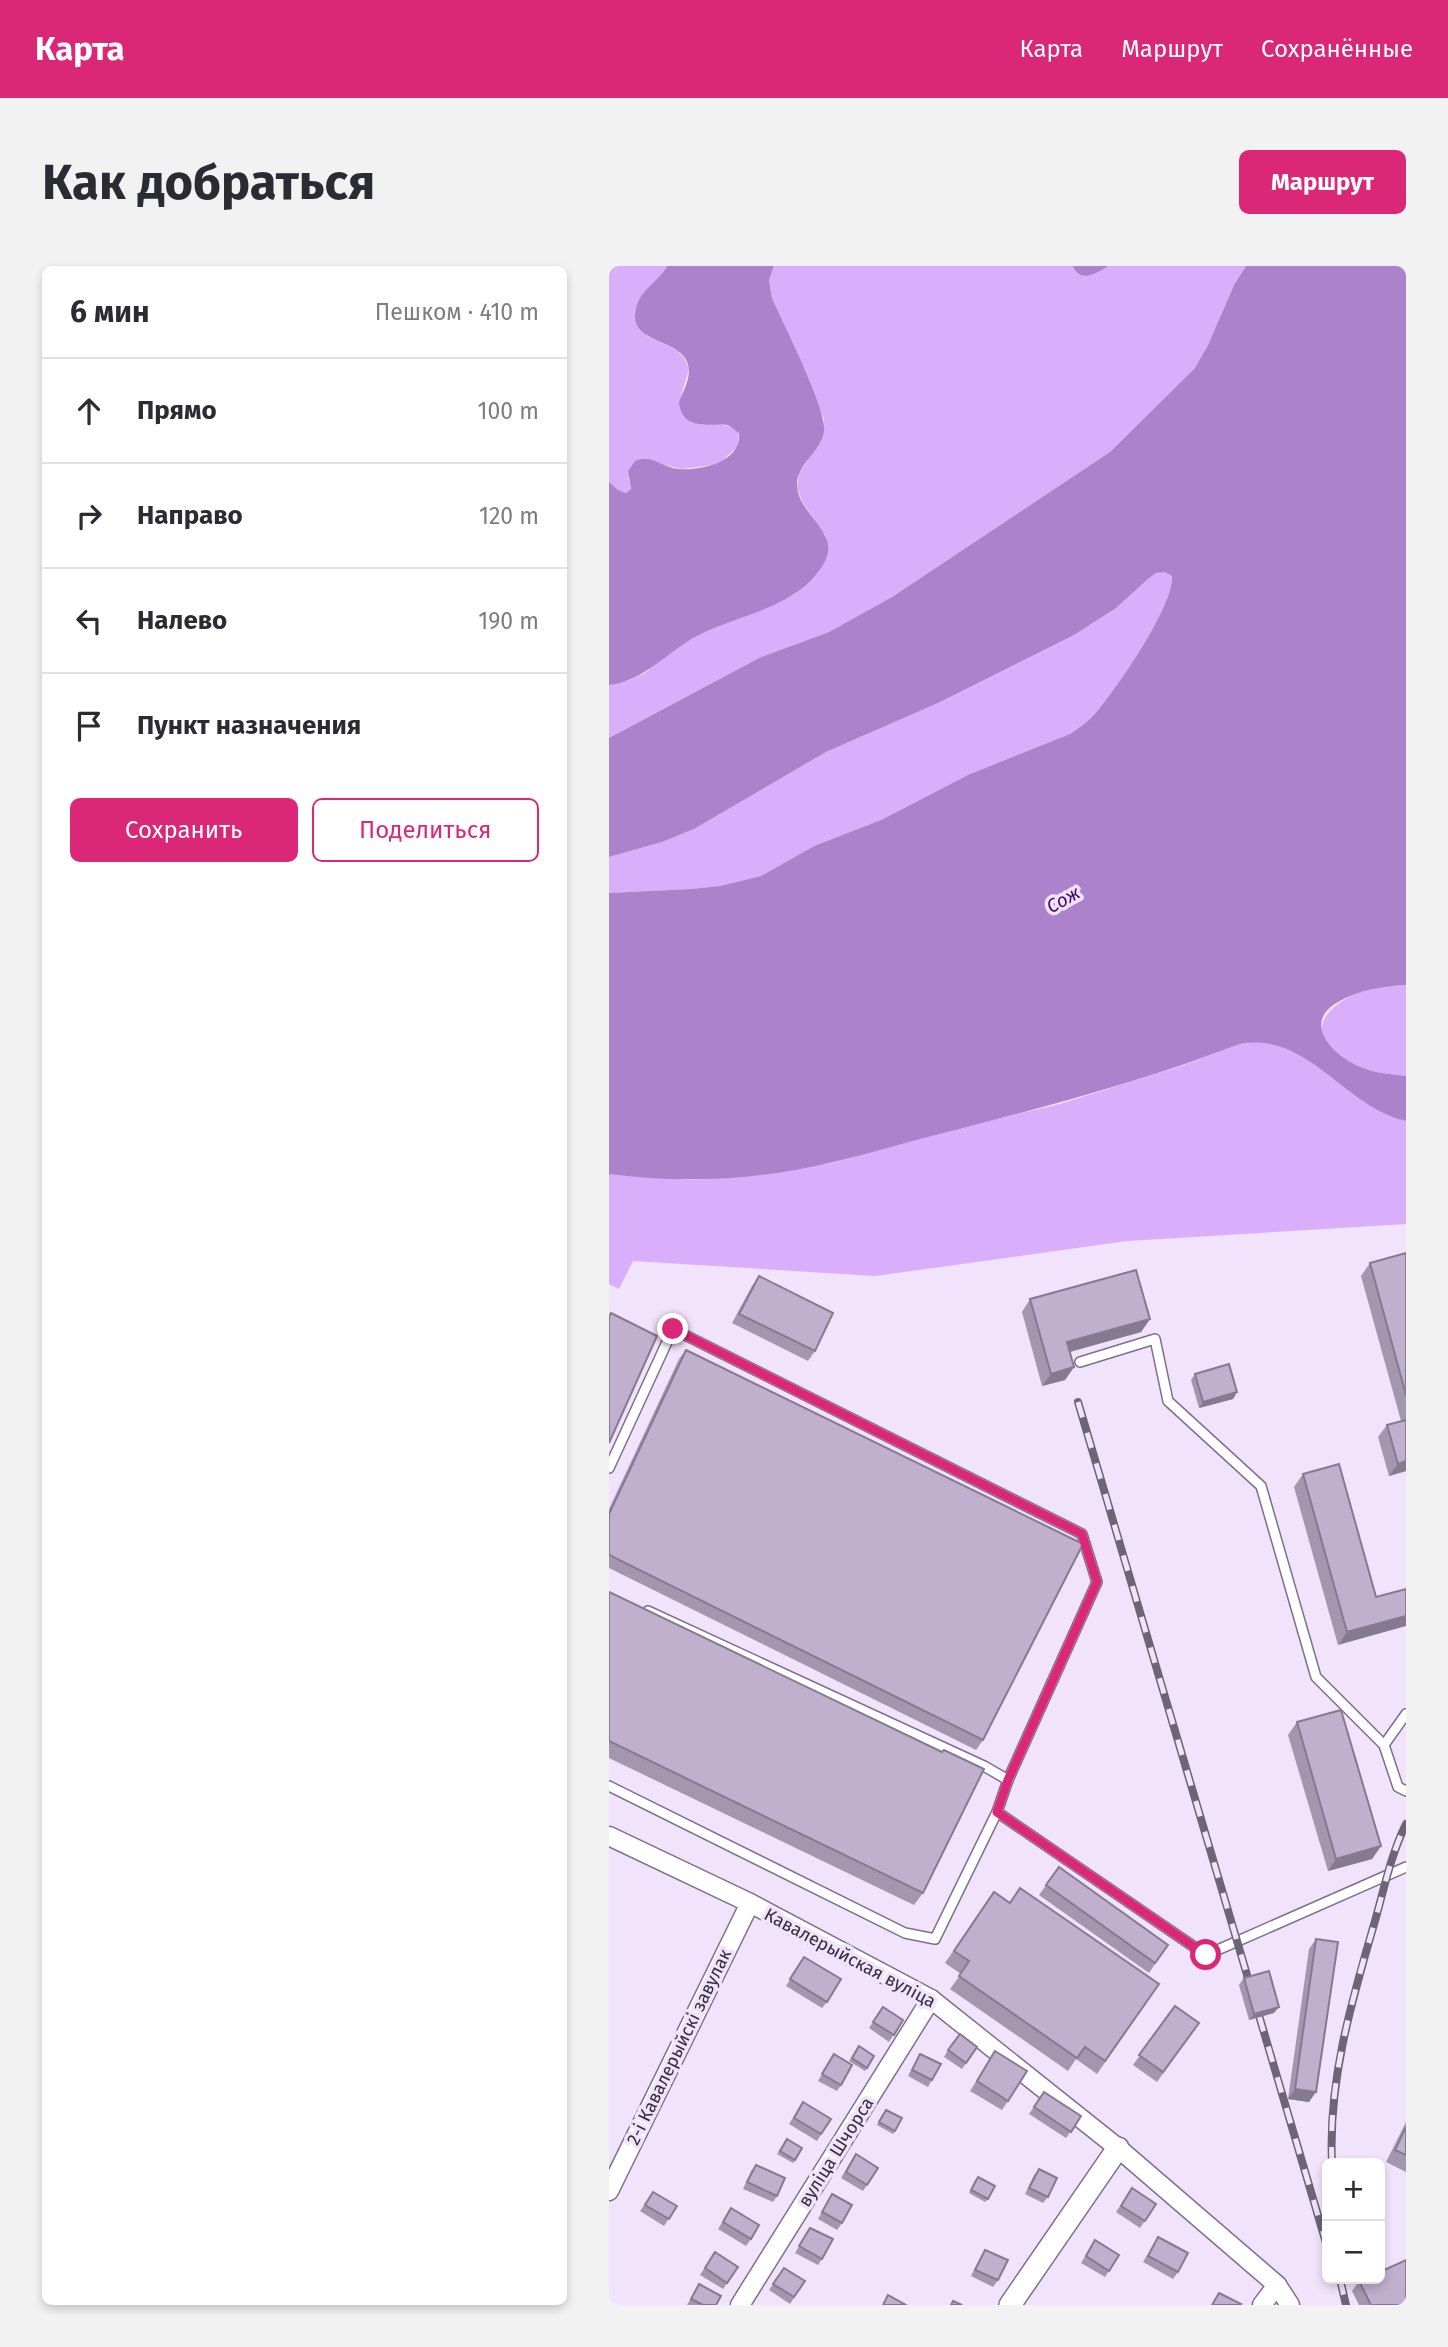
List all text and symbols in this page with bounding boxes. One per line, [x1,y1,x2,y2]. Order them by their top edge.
text: Карта [35,29,125,69]
text: Карта [1020,35,1083,63]
text: Маршрут [1121,35,1223,63]
text: Сохранённые [1261,35,1413,63]
button: Маршрут [1239,150,1406,214]
text: Как добраться [42,153,375,212]
text: 6 мин [70,294,150,330]
text: Пешком · 410 m [375,298,539,326]
icon: ahead [70,392,108,430]
text: Прямо [137,395,217,426]
text: 100 m [478,397,539,425]
icon: right [70,497,108,535]
text: Направо [137,500,243,531]
text: 120 m [479,502,539,530]
icon: left [70,602,108,640]
text: Налево [137,605,227,636]
text: 190 m [478,607,539,635]
icon: arrive [70,707,108,745]
text: Пункт назначения [137,710,361,741]
button: Сохранить [70,798,298,862]
button: Поделиться [312,798,539,862]
water label: Сож [1042,881,1084,918]
route end [657,1313,688,1344]
street label: Кавалерыйская вуліца [760,1903,940,2013]
route start [1190,1939,1221,1970]
street label: 2-і Кавалерыйскі завулак [622,1945,736,2149]
street label: вуліца Шчорса [794,2093,878,2211]
map controls [1322,2158,1385,2284]
button: + [1322,2158,1385,2221]
button: − [1322,2221,1385,2284]

